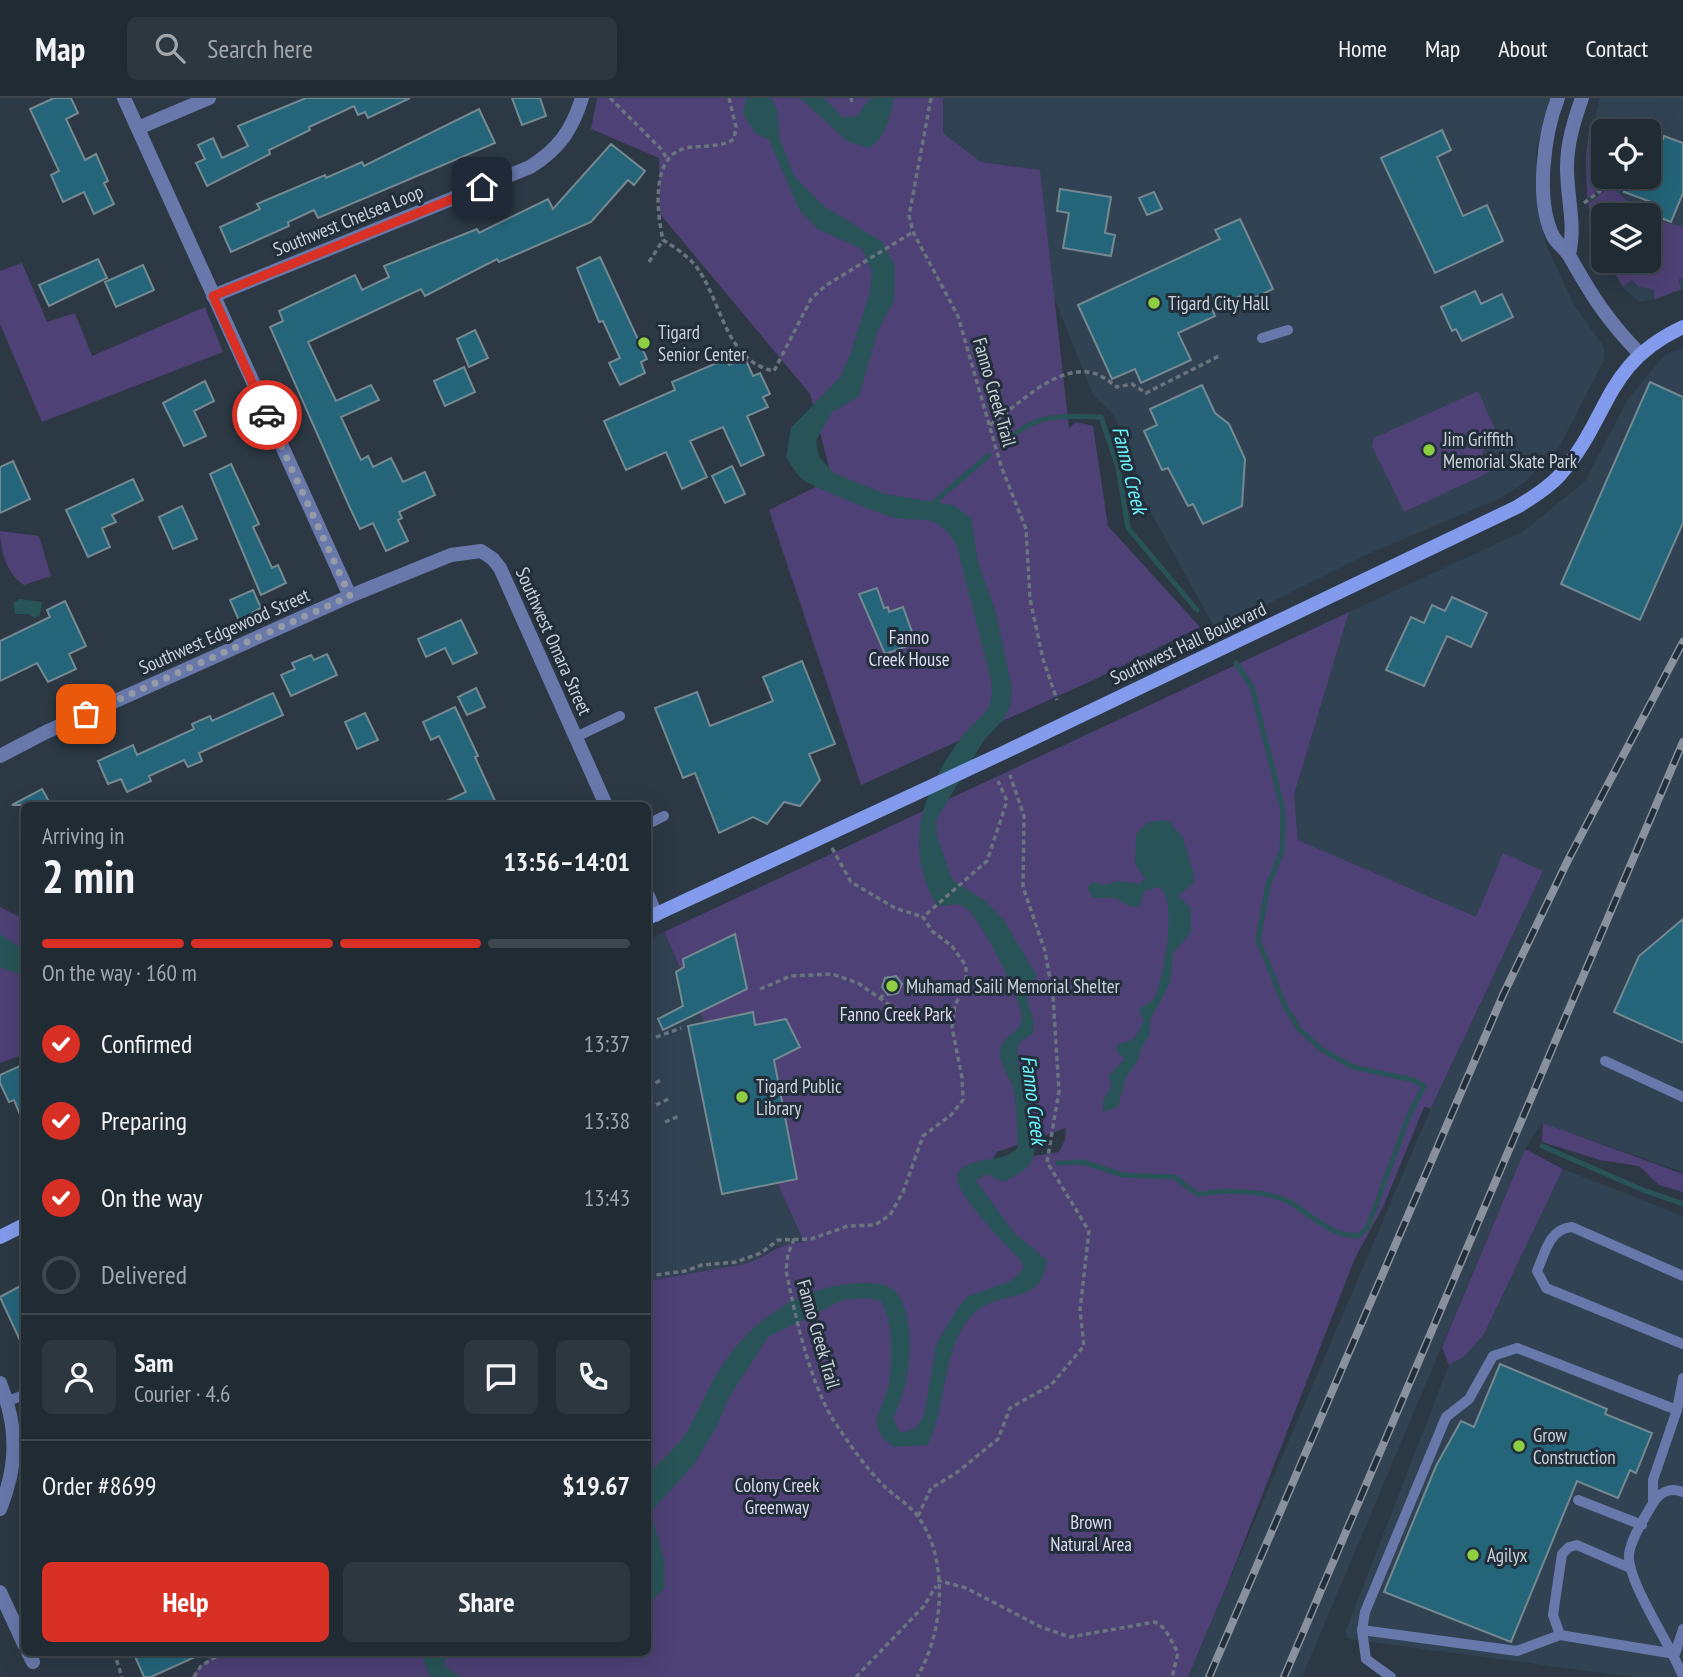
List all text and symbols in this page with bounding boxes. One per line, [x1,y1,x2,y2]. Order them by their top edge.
search box [127,17,617,80]
text: Map [35,27,85,70]
icon: search [151,29,189,67]
text: Search here [207,32,313,65]
text: Home [1338,33,1387,64]
text: Map [1425,33,1460,64]
text: About [1498,33,1547,64]
text: Contact [1585,33,1648,64]
map controls [1591,119,1661,273]
button: locate [1591,119,1661,189]
pin [452,157,512,217]
icon: home [463,168,501,206]
street label: Southwest Chelsea Loop [269,179,427,261]
button: layers [1591,203,1661,273]
place label: Tigard City Hall [1168,291,1270,315]
marker: Tigard City Hall [1146,295,1162,311]
place label: Tigard Senior Center [658,320,747,366]
marker: Tigard Senior Center [636,335,652,351]
street label: Fanno Creek Trail [968,335,1022,450]
courier [232,380,302,450]
icon: car [248,396,286,434]
water label: Fanno Creek [1106,423,1155,519]
place label: Jim Griffith Memorial Skate Park [1442,427,1578,473]
marker: Jim Griffith Memorial Skate Park [1421,442,1437,458]
street label: Southwest Omara Street [511,563,598,719]
street label: Southwest Edgewood Street [135,582,314,679]
street label: Southwest Hall Boulevard [1106,596,1270,690]
park label: Fanno Creek House [868,625,950,671]
pin [56,684,116,744]
icon: bag [67,695,105,733]
text: Arriving in [42,821,124,850]
text: 13:56–14:01 [503,845,630,878]
text: 2 min [42,846,135,906]
text: On the way · 160 m [42,958,197,987]
place label: Muhamad Saili Memorial Shelter [906,974,1121,998]
marker: Muhamad Saili Memorial Shelter [884,978,900,994]
park label: Fanno Creek Park [840,1002,953,1026]
icon: check [42,1025,80,1063]
text: Confirmed [101,1027,192,1060]
text: 13:37 [584,1029,630,1058]
water label: Fanno Creek [1015,1054,1053,1149]
place label: Tigard Public Library [756,1074,842,1120]
marker: Tigard Public Library [734,1089,750,1105]
icon: check [42,1102,80,1140]
text: Preparing [101,1104,187,1137]
text: 13:38 [584,1106,630,1135]
icon: check [42,1179,80,1217]
text: On the way [101,1181,203,1214]
text: 13:43 [584,1183,630,1212]
text: Delivered [101,1258,187,1291]
street label: Fanno Creek Trail [792,1277,846,1392]
button: person [42,1340,116,1414]
button: chat [464,1340,538,1414]
button: phone [556,1340,630,1414]
text: Sam [134,1346,173,1379]
text: Courier · 4.6 [134,1379,230,1408]
place label: Grow Construction [1533,1423,1615,1469]
marker: Grow Construction [1511,1438,1527,1454]
text: Order #8699 [42,1469,157,1502]
text: $19.67 [562,1469,630,1502]
park label: Colony Creek Greenway [735,1473,820,1519]
park label: Brown Natural Area [1050,1510,1132,1556]
place label: Agilyx [1487,1543,1528,1567]
marker: Agilyx [1465,1547,1481,1563]
button: Help [42,1562,329,1642]
button: Share [343,1562,630,1642]

